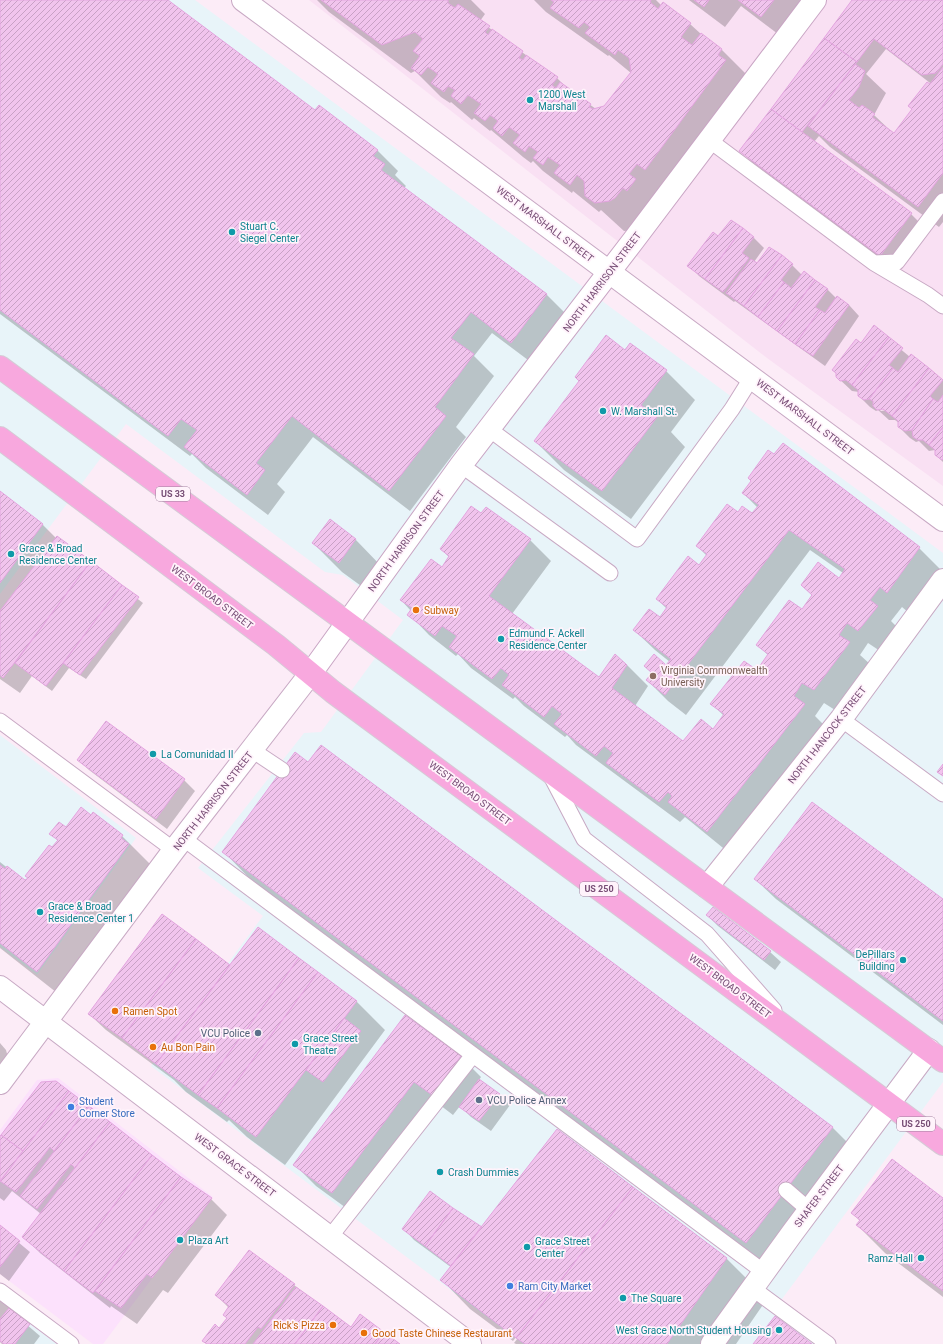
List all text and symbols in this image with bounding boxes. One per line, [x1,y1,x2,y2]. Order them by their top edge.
place label: 1200 West Marshall [538,89,585,112]
marker: 1200 West Marshall [525,95,535,105]
street label: WEST MARSHALL STREET [494,184,596,264]
place label: Stuart C. Siegel Center [240,221,299,244]
marker: Stuart C. Siegel Center [227,227,237,237]
street label: NORTH HARRISON STREET [561,230,643,334]
street label: WEST MARSHALL STREET [754,377,856,457]
marker: W. Marshall St. [598,406,608,416]
place label: W. Marshall St. [611,406,677,417]
road number: US 33 [156,487,190,501]
street label: NORTH HARRISON STREET [366,488,446,594]
place label: Grace & Broad Residence Center [19,543,97,566]
marker: Grace & Broad Residence Center [6,549,16,559]
street label: WEST BROAD STREET [169,563,255,631]
marker: Subway [411,605,421,615]
place label: Subway [424,605,459,616]
place label: Edmund F. Ackell Residence Center [509,628,587,651]
marker: Edmund F. Ackell Residence Center [496,634,506,644]
place label: Virginia Commonwealth University [661,665,767,688]
marker: Virginia Commonwealth University [648,671,658,681]
street label: NORTH HANCOCK STREET [786,684,868,786]
marker: La Comunidad II [148,749,158,759]
place label: La Comunidad II [161,749,233,760]
street label: NORTH HARRISON STREET [171,749,255,852]
street label: WEST BROAD STREET [427,759,513,827]
road number: US 250 [580,882,618,896]
place label: Grace & Broad Residence Center 1 [48,901,134,924]
marker: Grace & Broad Residence Center 1 [35,907,45,917]
place label: DePillars Building [856,949,895,972]
street label: WEST BROAD STREET [687,952,773,1020]
marker: DePillars Building [898,955,908,965]
marker: Ramen Spot [110,1006,120,1016]
place label: Ramen Spot [123,1006,177,1017]
place label: VCU Police [201,1028,250,1039]
marker: VCU Police [253,1028,263,1038]
place label: Grace Street Theater [303,1033,358,1056]
marker: Grace Street Theater [290,1039,300,1049]
marker: Au Bon Pain [148,1042,158,1052]
place label: Au Bon Pain [161,1042,215,1053]
marker: VCU Police Annex [474,1095,484,1105]
place label: VCU Police Annex [487,1095,566,1106]
place label: Student Corner Store [79,1096,135,1119]
marker: Student Corner Store [66,1102,76,1112]
road number: US 250 [897,1117,935,1131]
street label: WEST GRACE STREET [192,1131,278,1199]
street label: SHAFER STREET [792,1163,846,1229]
marker: Crash Dummies [435,1167,445,1177]
place label: Crash Dummies [448,1167,519,1178]
marker: Plaza Art [175,1235,185,1245]
place label: Plaza Art [188,1235,229,1246]
place label: Grace Street Center [535,1236,590,1259]
marker: Grace Street Center [522,1242,532,1252]
place label: Ramz Hall [868,1253,913,1264]
marker: Ramz Hall [916,1253,926,1263]
marker: Ram City Market [505,1281,515,1291]
place label: Ram City Market [518,1281,591,1292]
marker: The Square [618,1293,628,1303]
place label: The Square [631,1293,681,1304]
place label: Rick's Pizza [273,1320,325,1331]
marker: Rick's Pizza [328,1320,338,1330]
place label: West Grace North Student Housing [616,1325,771,1336]
marker: West Grace North Student Housing [774,1325,784,1335]
marker: Good Taste Chinese Restaurant [359,1328,369,1338]
place label: Good Taste Chinese Restaurant [372,1328,512,1339]

